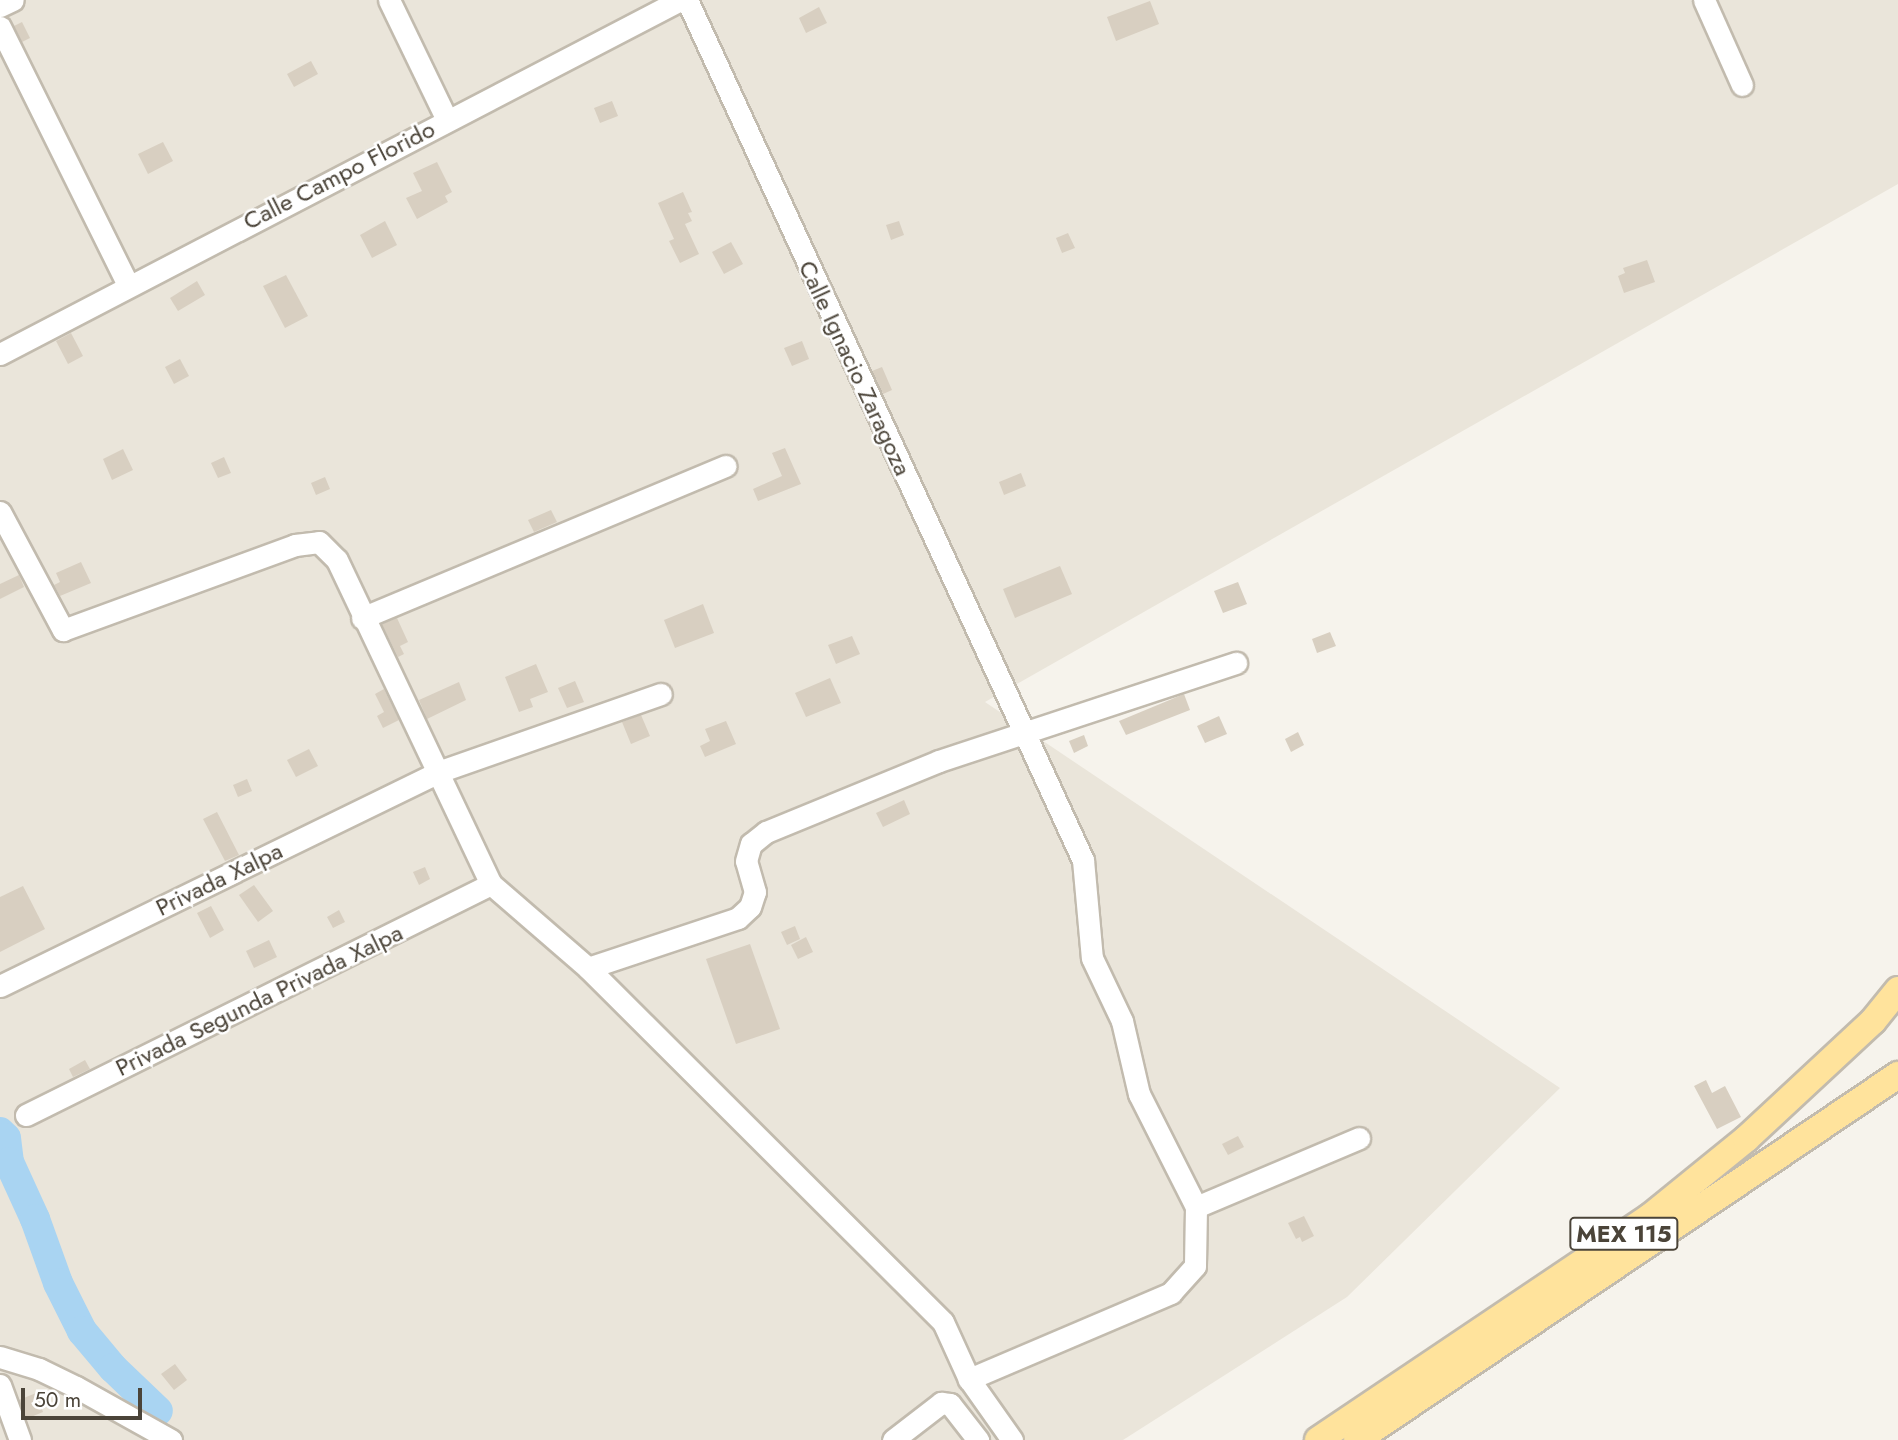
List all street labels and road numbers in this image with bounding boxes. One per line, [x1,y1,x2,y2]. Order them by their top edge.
street label: Calle Campo Florido [238,114,440,236]
street label: Calle Ignacio Zaragoza [793,256,917,480]
street label: Privada Xalpa [151,836,287,922]
street label: Privada Segunda Privada Xalpa [111,918,407,1082]
road number: MEX 115 [1568,1214,1680,1254]

